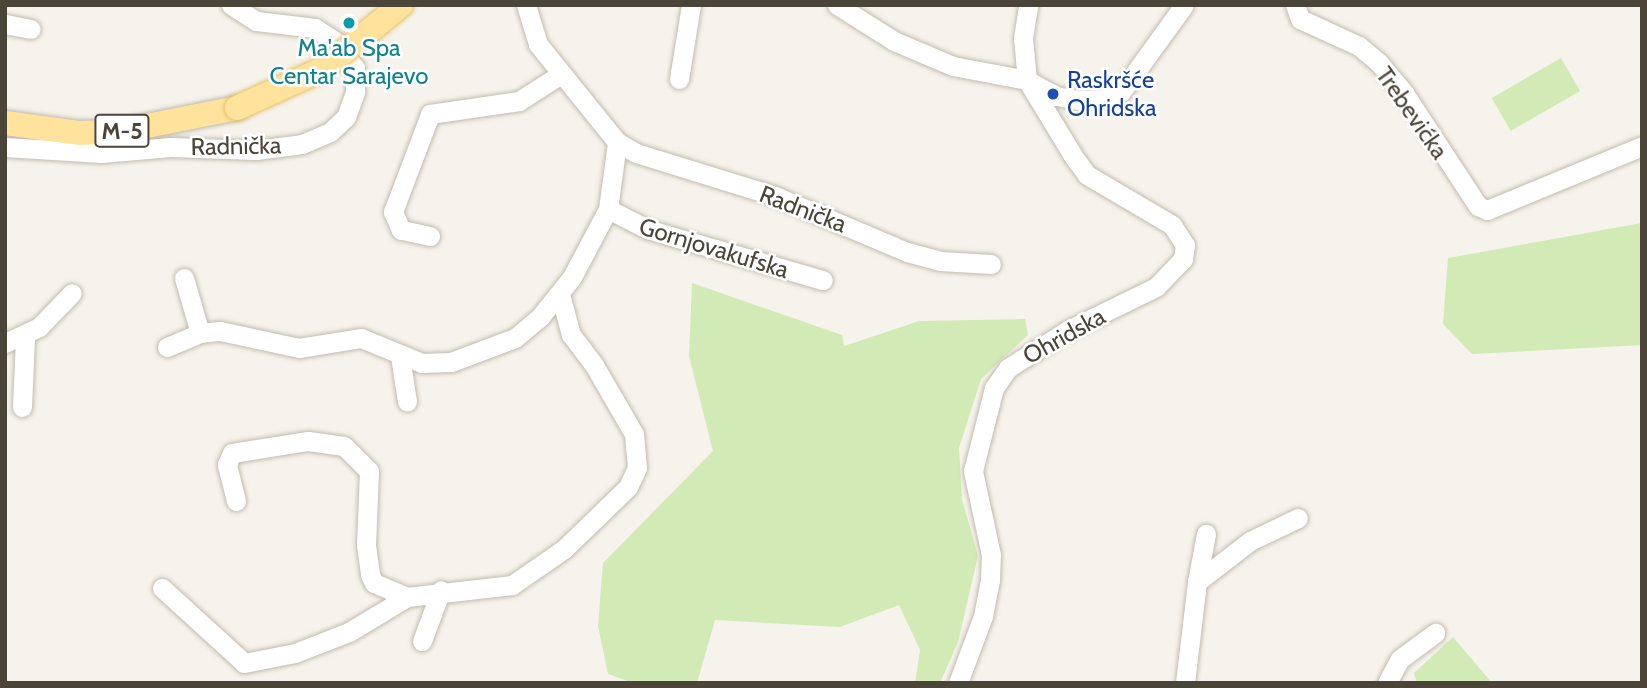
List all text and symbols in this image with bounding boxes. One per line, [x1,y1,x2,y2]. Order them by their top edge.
marker: Ma'ab Spa Centar Sarajevo [341,15,357,31]
place label: Ma'ab Spa Centar Sarajevo [269,34,429,90]
street label: Trebevićka [1370,61,1454,165]
place label: Raskršće Ohridska [1067,66,1156,122]
marker: Raskršće Ohridska [1045,86,1061,102]
road number: M-5 [94,112,150,150]
street label: Radnička [190,131,282,161]
street label: Radnička [755,179,851,239]
street label: Gornjovakufska [636,212,792,284]
street label: Ohridska [1018,302,1110,370]

